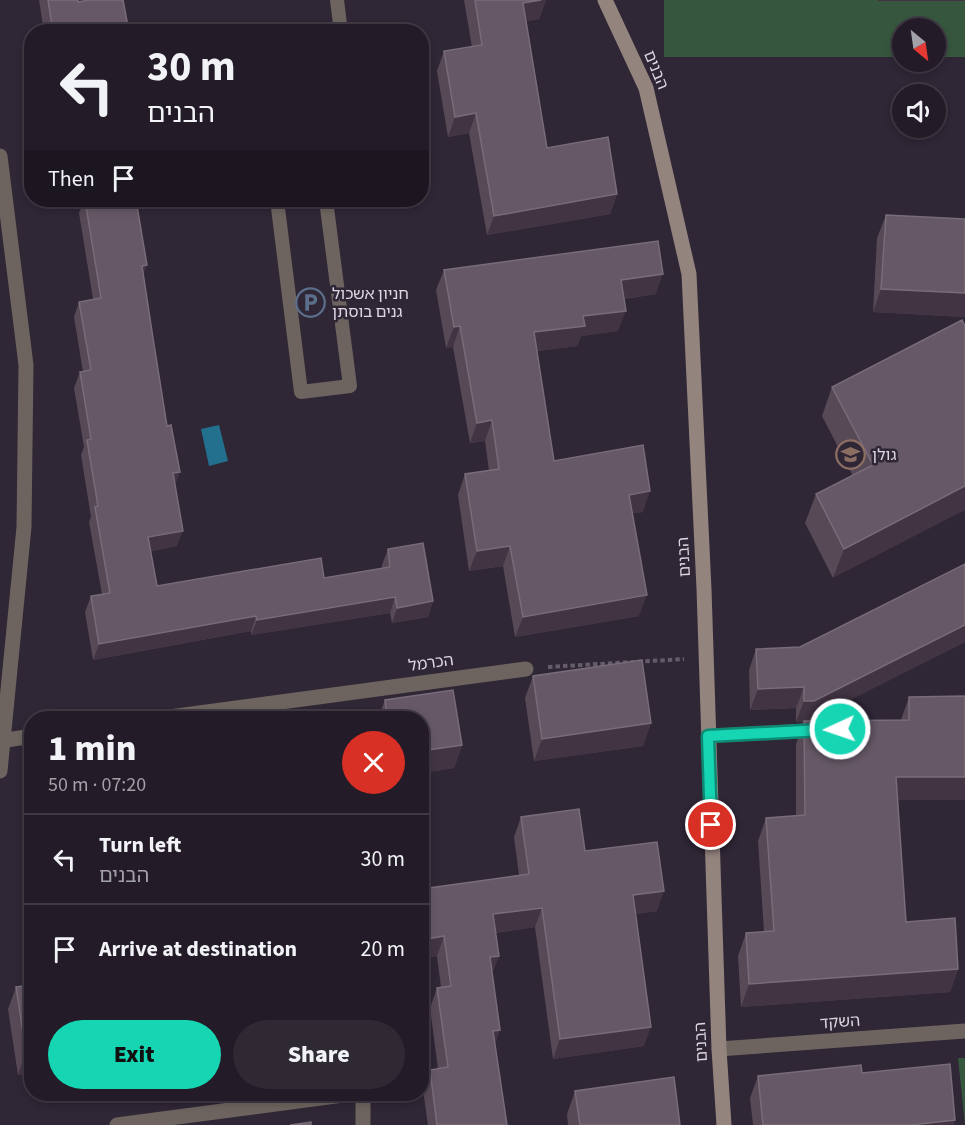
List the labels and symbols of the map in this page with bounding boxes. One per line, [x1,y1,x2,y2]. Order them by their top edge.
north arrow [892,18,946,72]
street label: הבנים [638,47,674,93]
place label: חניון אשכול גנים בוסתן [332,283,409,323]
parking icon: חניון אשכול גנים בוסתן [295,287,327,319]
school or university icon: גולן [835,439,867,471]
place label: גולן [872,444,896,466]
street label: הבנים [672,536,696,578]
street label: הכרמל [407,649,455,677]
position arrow [808,697,872,761]
pin [685,799,736,850]
street label: השקד [819,1010,861,1034]
street label: הבנים [689,1021,713,1063]

